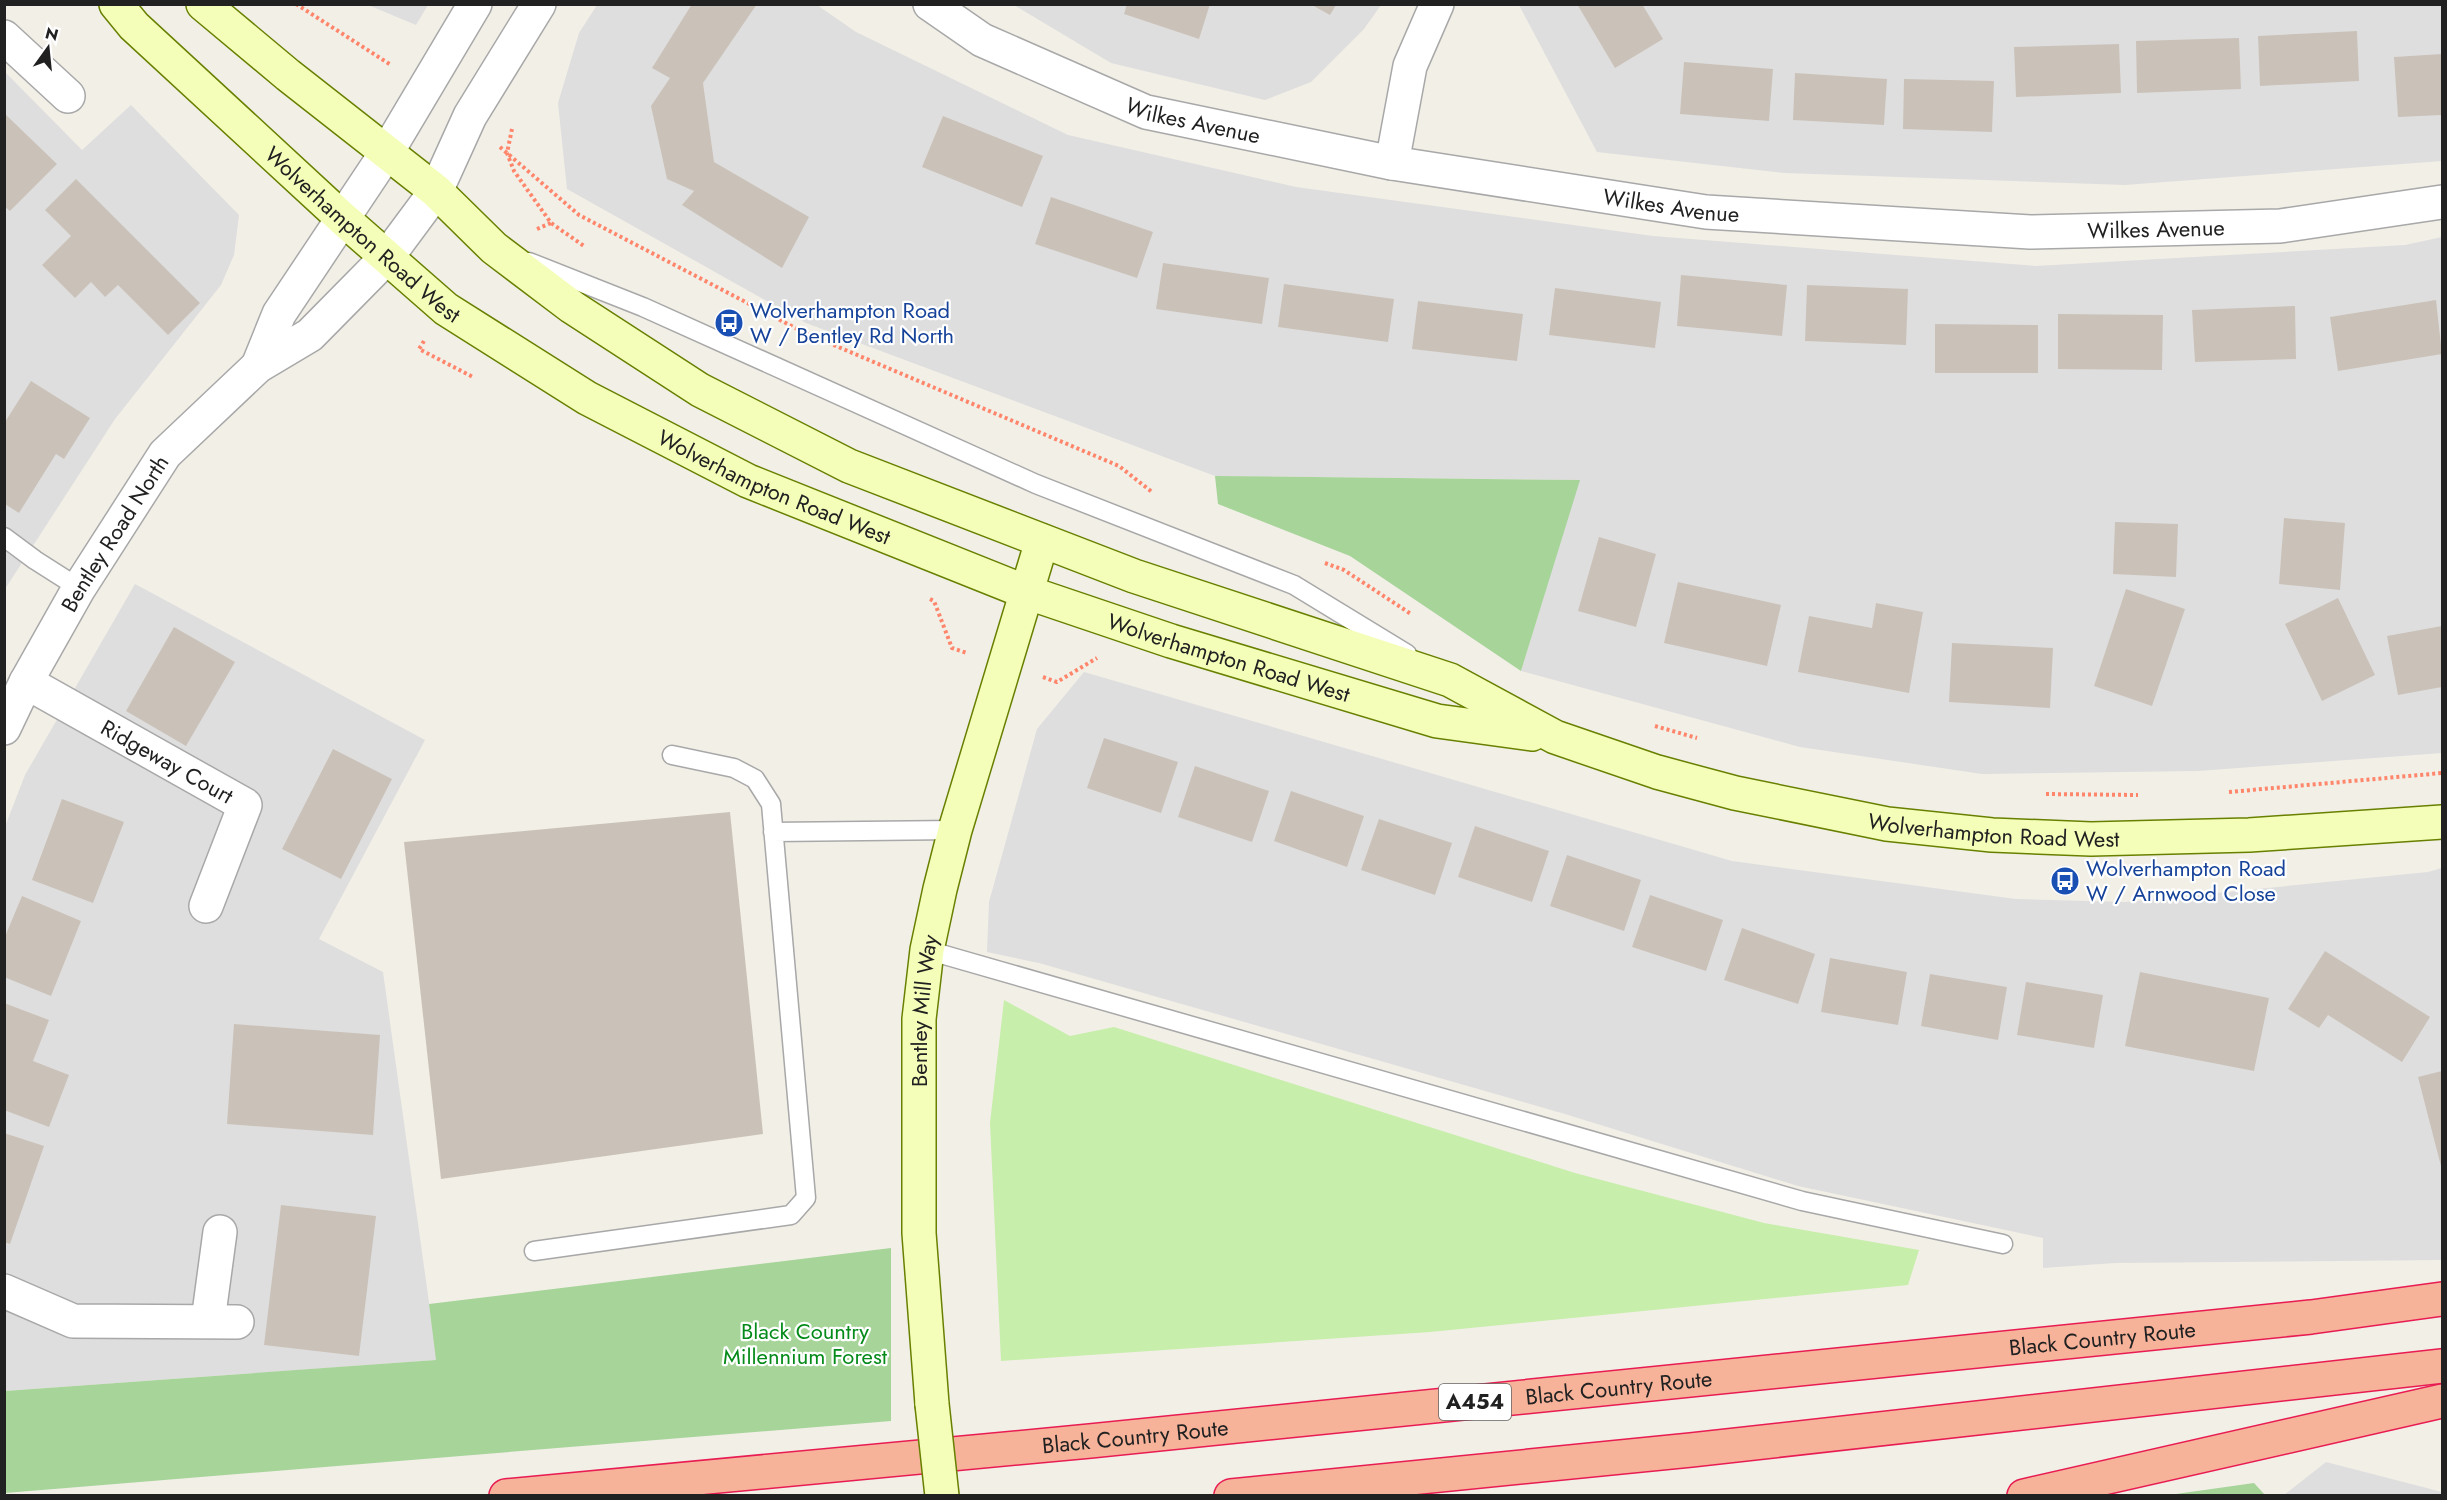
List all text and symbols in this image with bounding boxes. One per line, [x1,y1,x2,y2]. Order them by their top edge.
north arrow [18,18,78,78]
text: N [43,21,61,47]
street label: Wilkes Avenue [1120,89,1263,151]
street label: Wolverhampton Road West [258,139,467,331]
street label: Wilkes Avenue [1601,180,1740,230]
street label: Wilkes Avenue [2087,211,2225,247]
place label: Wolverhampton Road W / Bentley Rd North [750,294,954,351]
bus stop icon: Wolverhampton Road W / Bentley Rd North [713,307,745,339]
street label: Wolverhampton Road West [652,421,896,553]
street label: Bentley Road North [53,449,176,618]
street label: Wolverhampton Road West [1103,605,1355,710]
street label: Ridgeway Court [95,711,240,812]
street label: Wolverhampton Road West [1865,804,2121,855]
place label: Wolverhampton Road W / Arnwood Close [2086,852,2286,909]
bus stop icon: Wolverhampton Road W / Arnwood Close [2049,865,2081,897]
street label: Bentley Mill Way [903,931,946,1087]
street label: Black Country Route [2007,1313,2197,1364]
park label: Black Country Millennium Forest [723,1315,888,1372]
street label: Black Country Route [1524,1362,1713,1413]
road number: A454 [1439,1384,1511,1420]
street label: Black Country Route [1040,1411,1230,1461]

